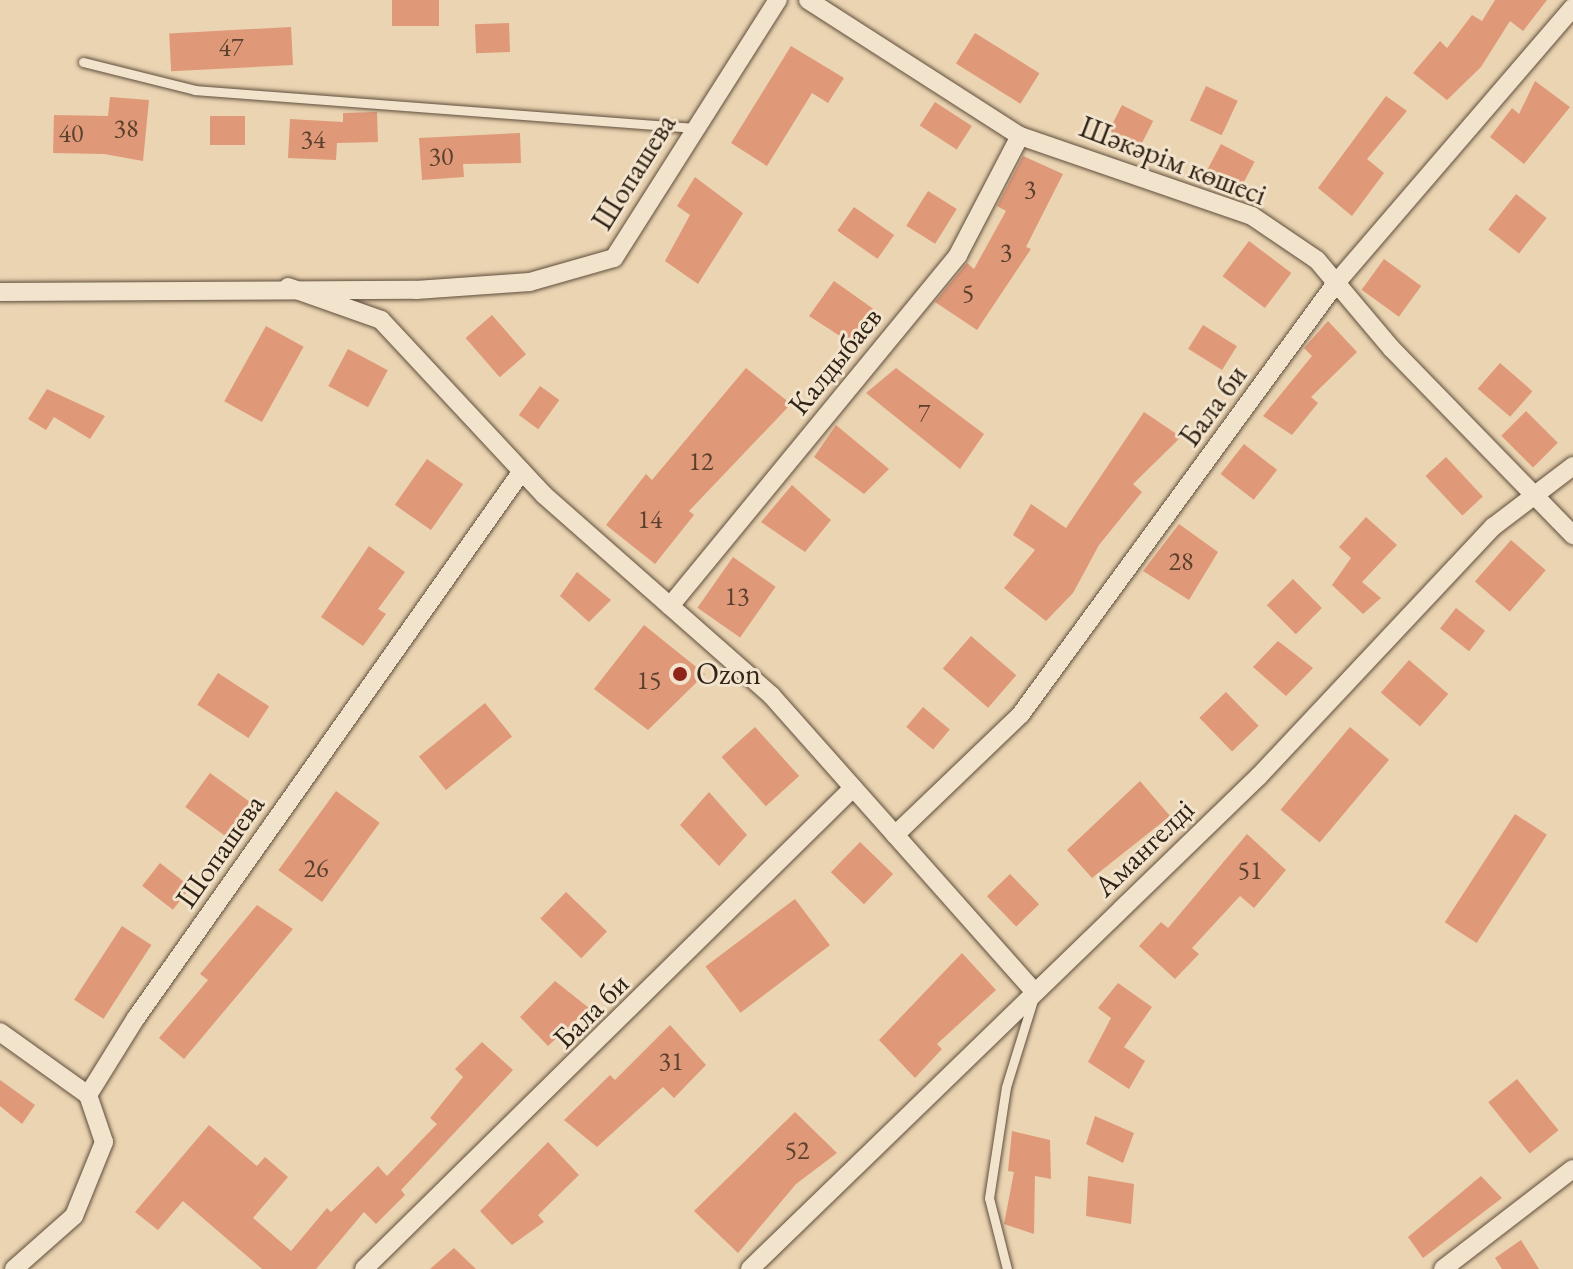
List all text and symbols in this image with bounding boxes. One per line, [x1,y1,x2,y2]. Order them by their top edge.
house number: 47 [219,32,243,64]
street label: Шопашева [584,107,684,237]
street label: Шәкәрім көшесі [1074,109,1272,213]
house number: 38 [114,113,138,145]
house number: 40 [59,118,83,150]
house number: 34 [301,124,325,156]
house number: 30 [429,141,453,173]
house number: 3 [1024,174,1036,206]
house number: 3 [1000,237,1012,269]
house number: 5 [962,278,974,310]
street label: Калдыбаев [781,300,889,422]
street label: Бала би [1171,358,1255,454]
house number: 7 [918,398,930,430]
house number: 12 [689,446,713,478]
house number: 14 [638,504,662,536]
house number: 28 [1169,546,1193,578]
house number: 13 [725,581,749,613]
place label: Ozon [696,656,761,692]
house number: 15 [637,665,661,697]
marker: Ozon [671,665,689,683]
street label: Шопашева [168,787,272,915]
street label: Амангелді [1087,792,1201,904]
house number: 26 [304,853,328,885]
house number: 51 [1238,855,1262,887]
street label: Бала би [546,966,636,1056]
house number: 31 [659,1046,683,1078]
house number: 52 [785,1135,809,1167]

